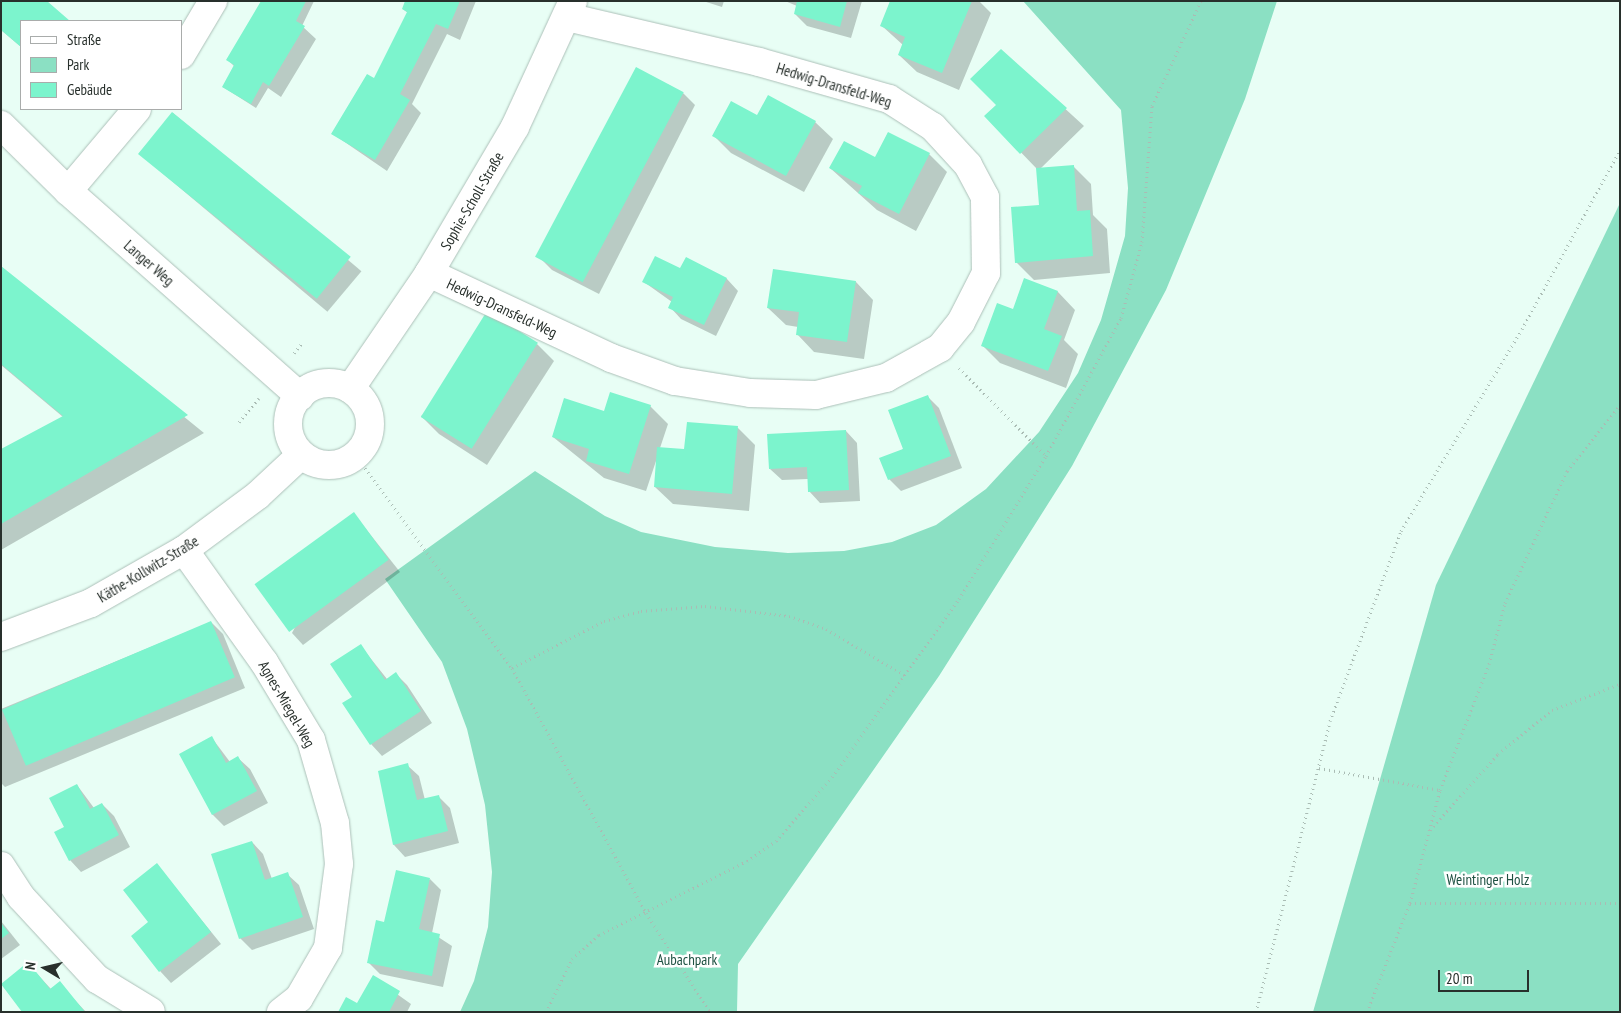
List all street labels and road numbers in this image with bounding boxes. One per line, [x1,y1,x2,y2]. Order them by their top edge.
street label: Hedwig-Dransfeld-Weg [774,59,894,111]
street label: Sophie-Scholl-Straße [437,149,507,253]
street label: Langer Weg [120,236,178,290]
street label: Hedwig-Dransfeld-Weg [444,275,560,341]
street label: Käthe-Kollwitz-Straße [94,532,202,606]
street label: Agnes-Miegel-Weg [255,657,319,751]

